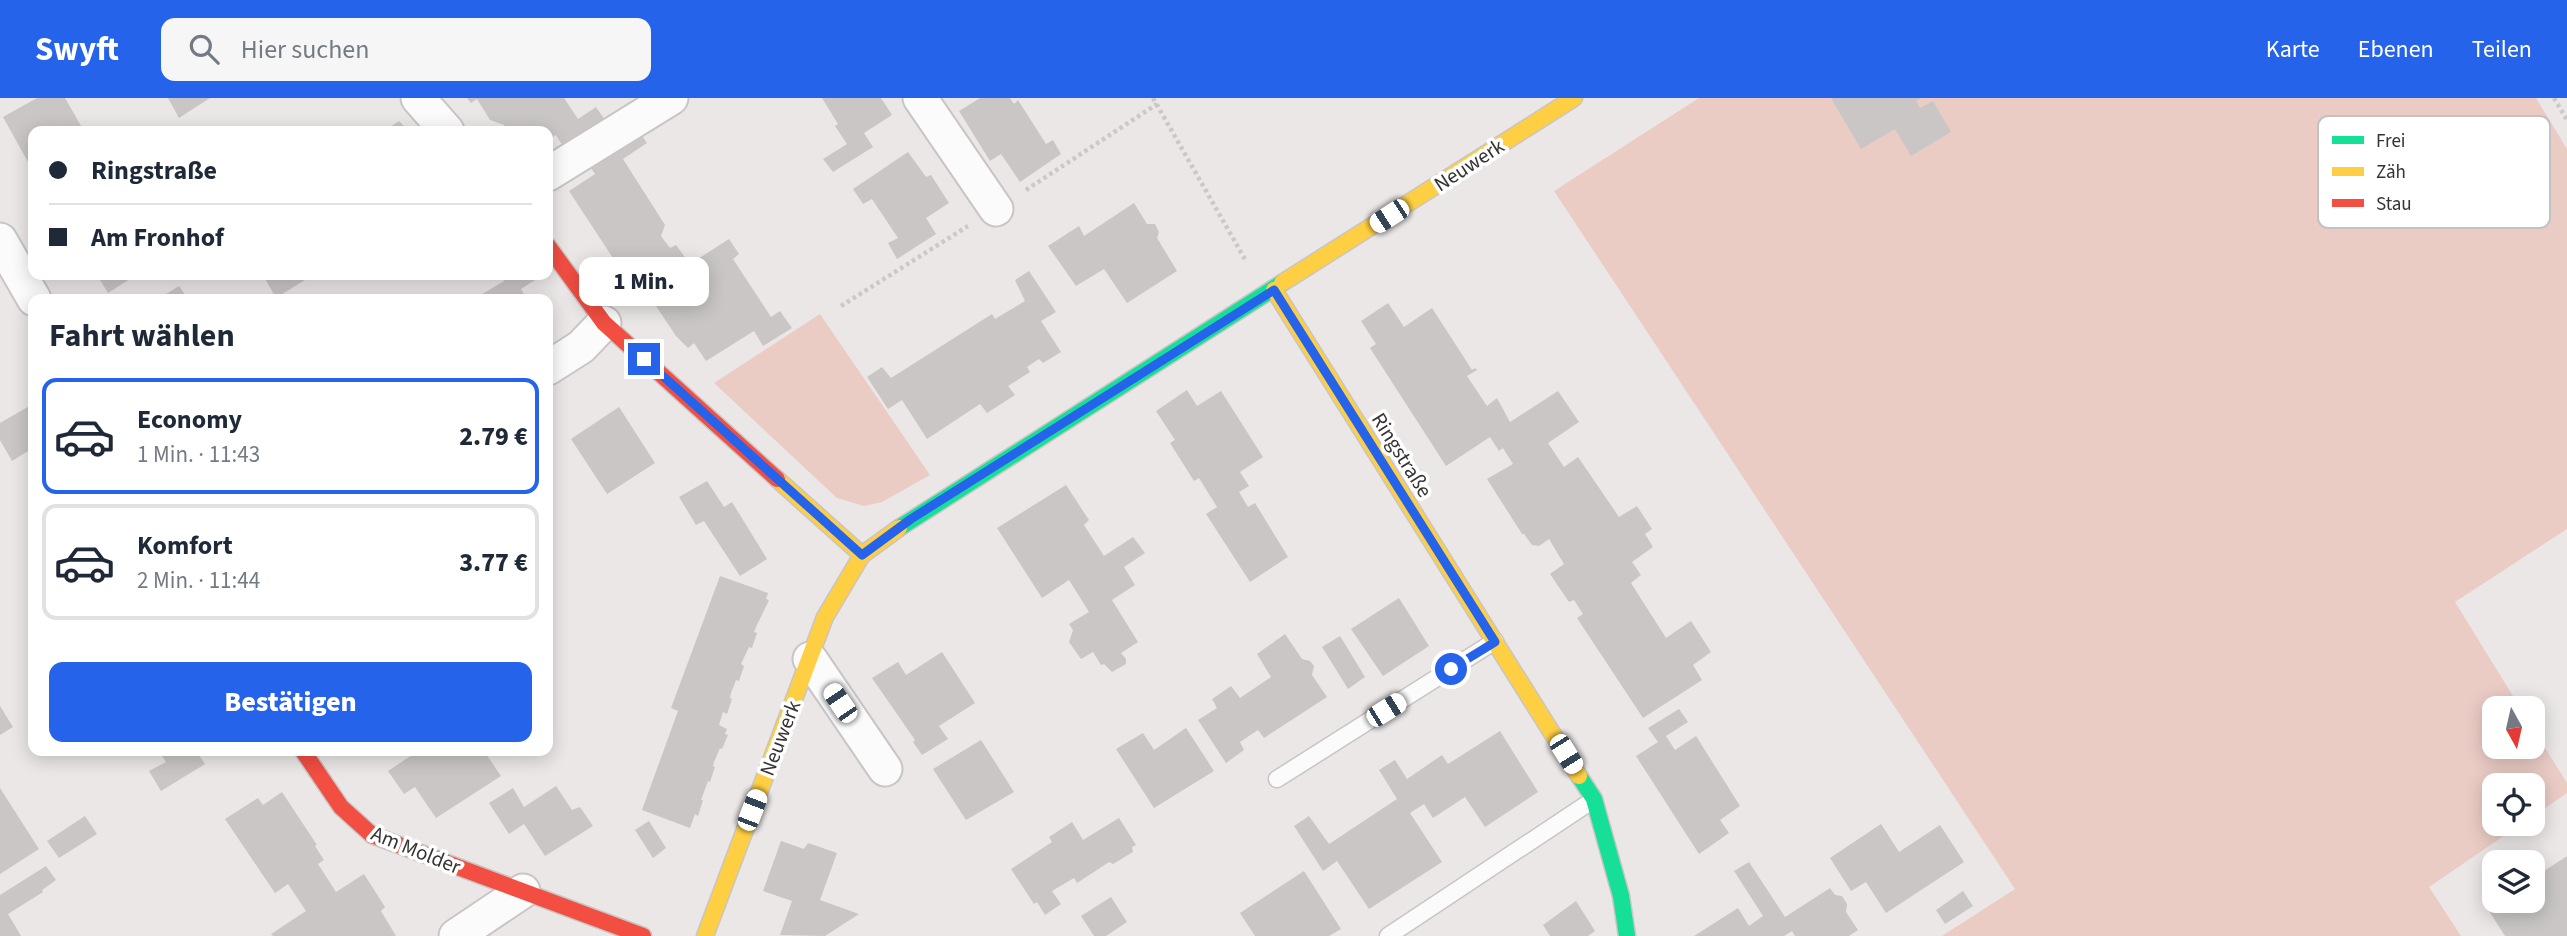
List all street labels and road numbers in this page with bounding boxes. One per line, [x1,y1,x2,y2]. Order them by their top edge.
street label: Neuwerk [1428,131,1511,199]
street label: Ringstraße [1364,407,1440,503]
street label: Neuwerk [752,695,808,780]
street label: Am Molder [367,818,466,882]

